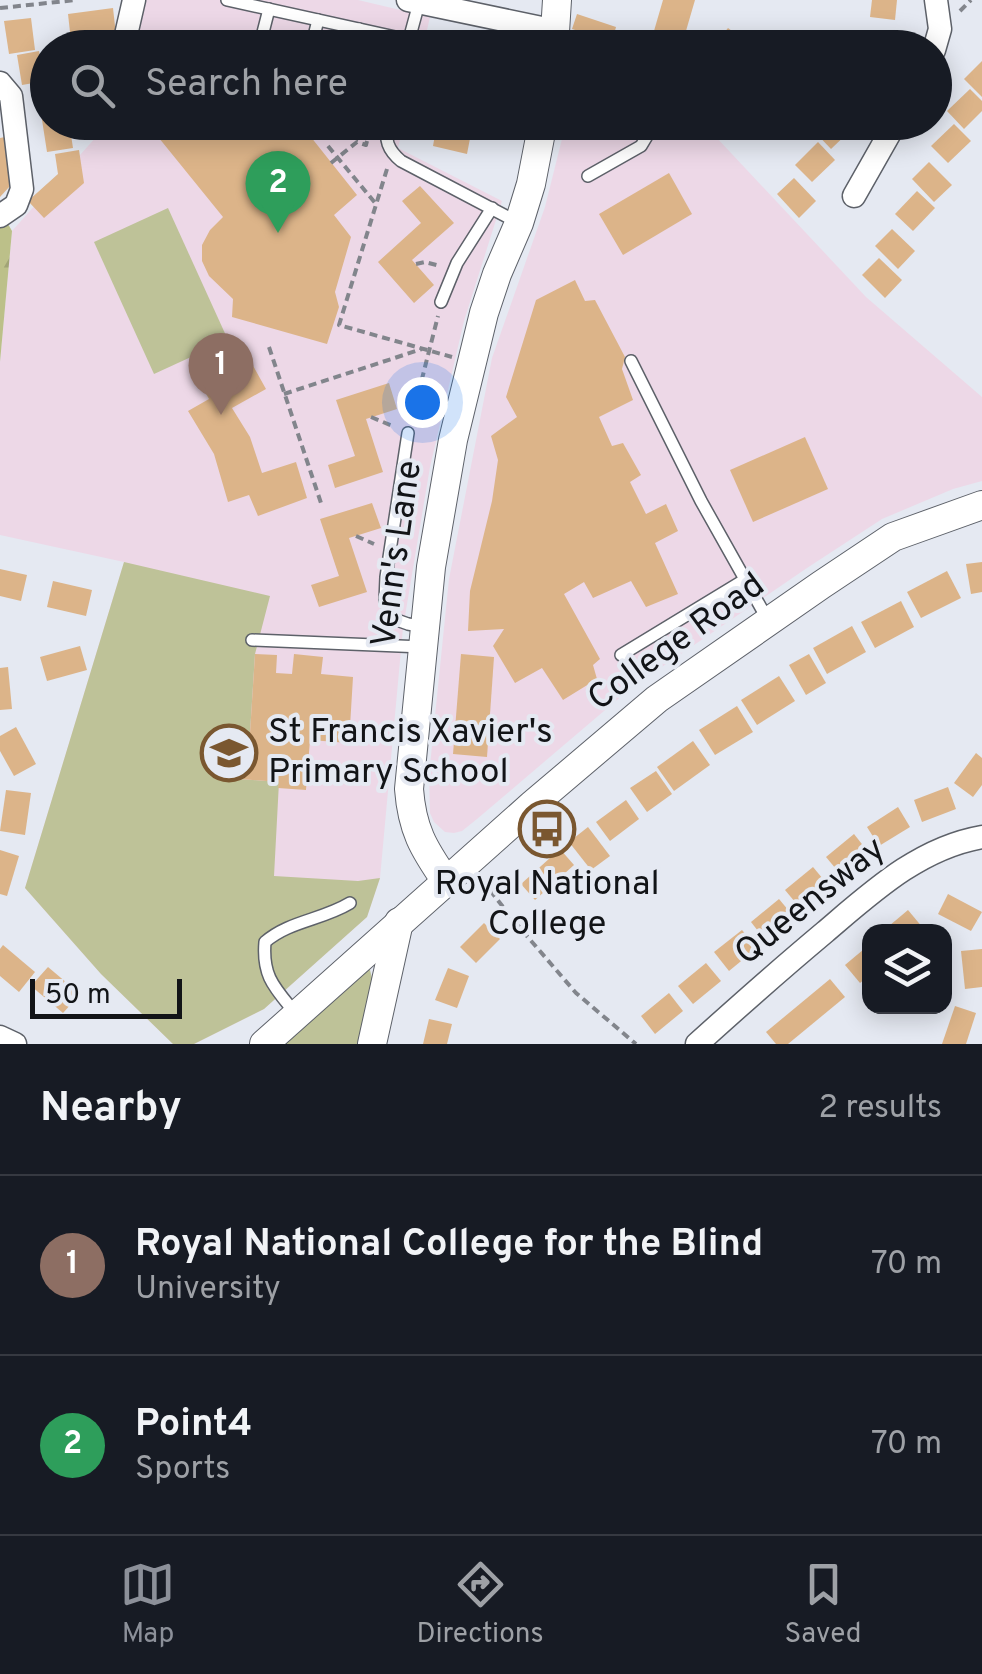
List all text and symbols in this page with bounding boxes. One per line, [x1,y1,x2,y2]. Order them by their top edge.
search box [30,30,952,140]
icon: search [65,58,120,113]
text: Search here [145,61,348,110]
pin: 2 [246,150,310,233]
pin: 1 [188,332,254,415]
your location [397,377,448,428]
street label: Venn's Lane [363,458,433,650]
street label: College Road [580,564,774,722]
place label: St Francis Xavier's Primary School [268,711,553,795]
school or university icon: St Francis Xavier's Primary School [199,723,259,783]
bus stop icon: Royal National College [517,799,577,859]
street label: Queensway [727,828,895,976]
place label: Royal National College [434,863,660,947]
map controls [862,924,952,1014]
button: layers [862,924,952,1014]
scale bar [30,974,182,1018]
text: 50 m [45,978,111,1014]
text: Nearby [40,1083,182,1136]
text: 2 results [818,1089,942,1129]
text: Royal National College for the Blind [135,1221,763,1270]
text: 1 [66,1245,79,1285]
text: 70 m [871,1245,942,1285]
text: University [135,1270,281,1310]
text: Point4 [135,1401,252,1450]
text: 2 [63,1425,82,1465]
text: 70 m [871,1425,942,1465]
text: Sports [135,1450,230,1490]
tab: Map [120,1557,175,1653]
tab: Directions [416,1557,544,1653]
tab: Saved [785,1557,862,1653]

